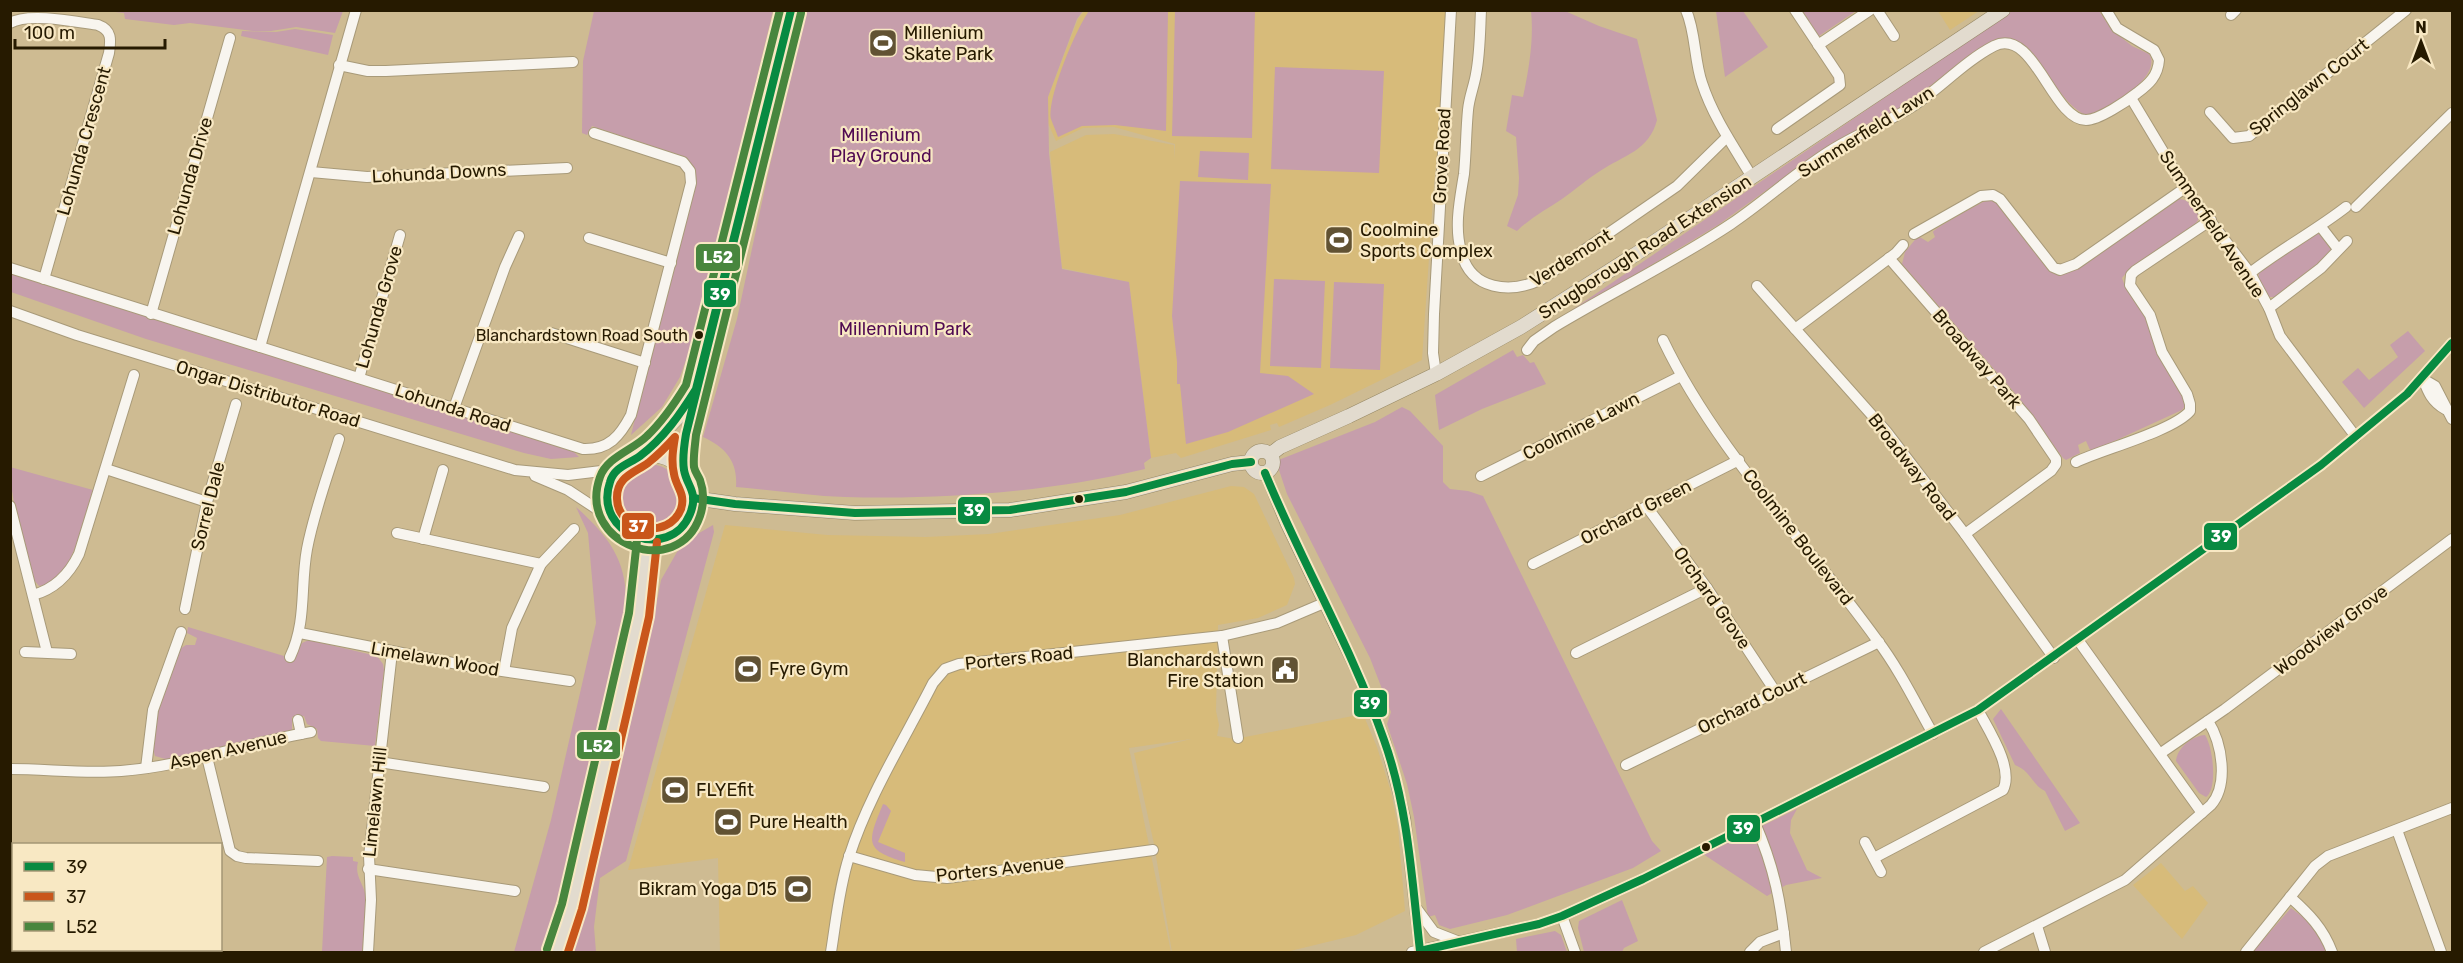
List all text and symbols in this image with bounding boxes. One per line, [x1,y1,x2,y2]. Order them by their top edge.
scale bar [15,12,165,50]
north arrow [2391,12,2451,72]
text: N [2415,18,2427,37]
text: 100 m [24,22,75,44]
place label: Millenium Skate Park [904,22,994,65]
sports icon: Millenium Skate Park [867,27,899,59]
street label: Springlawn Court [2245,33,2373,141]
street label: Lohunda Crescent [52,64,116,218]
street label: Summerfield Lawn [1794,81,1938,183]
street label: Grove Road [1429,108,1455,204]
street label: Lohunda Drive [163,115,217,237]
park label: Millenium Play Ground [830,124,932,167]
street label: Summerfield Avenue [2155,146,2269,302]
street label: Lohunda Downs [371,158,507,188]
street label: Snugborough Road Extension [1535,170,1755,324]
place label: Coolmine Sports Complex [1360,219,1493,262]
sports icon: Coolmine Sports Complex [1323,224,1355,256]
street label: Verdemont [1526,224,1616,292]
street label: Lohunda Grove [351,243,407,371]
line badge: L52 [695,243,741,272]
text: L52 [703,248,733,267]
line badge: 39 [703,279,737,308]
text: 39 [710,285,730,304]
street label: Broadway Park [1928,305,2027,414]
park label: Millennium Park [839,318,972,340]
place label: Blanchardstown Road South [476,326,688,345]
marker: Blanchardstown Road South [693,329,705,341]
street label: Ongar Distributor Road [173,356,363,432]
street label: Lohunda Road [392,379,514,437]
street label: Coolmine Lawn [1519,387,1643,465]
street label: Broadway Road [1863,409,1961,525]
street label: Sorrel Dale [186,459,230,553]
street label: Coolmine Boulevard [1738,464,1858,610]
street label: Orchard Green [1577,475,1695,549]
unlabelled marker [1073,493,1085,505]
line badge: 39 [957,496,991,525]
text: 39 [964,501,984,520]
line badge: 37 [621,512,655,540]
text: 37 [628,517,648,536]
line badge: 39 [2203,522,2238,551]
text: 39 [2211,527,2231,546]
street label: Orchard Grove [1669,543,1755,653]
street label: Woodview Grove [2270,580,2392,680]
street label: Limelawn Wood [369,637,501,681]
street label: Porters Road [964,641,1074,675]
place label: Blanchardstown Fire Station [1127,649,1264,692]
sports icon: Fyre Gym [732,653,764,685]
public building icon: Blanchardstown Fire Station [1269,654,1301,686]
place label: Fyre Gym [769,658,848,680]
street label: Orchard Court [1694,667,1810,739]
line badge: 39 [1353,689,1388,718]
text: 39 [1360,694,1380,713]
street label: Aspen Avenue [167,726,289,774]
line badge: L52 [576,731,621,760]
text: L52 [583,737,613,756]
street label: Limelawn Hill [358,746,392,858]
sports icon: FLYEfit [659,774,691,806]
place label: FLYEfit [696,779,754,801]
sports icon: Pure Health [712,806,744,838]
place label: Pure Health [749,811,848,833]
line badge: 39 [1726,814,1761,843]
text: 39 [1733,819,1753,838]
unlabelled marker [1700,841,1712,853]
legend [12,843,222,951]
street label: Porters Avenue [935,851,1065,887]
text: 39 [66,856,88,878]
sports icon: Bikram Yoga D15 [782,873,814,905]
place label: Bikram Yoga D15 [638,878,777,900]
text: 37 [66,886,86,908]
text: L52 [66,916,97,938]

